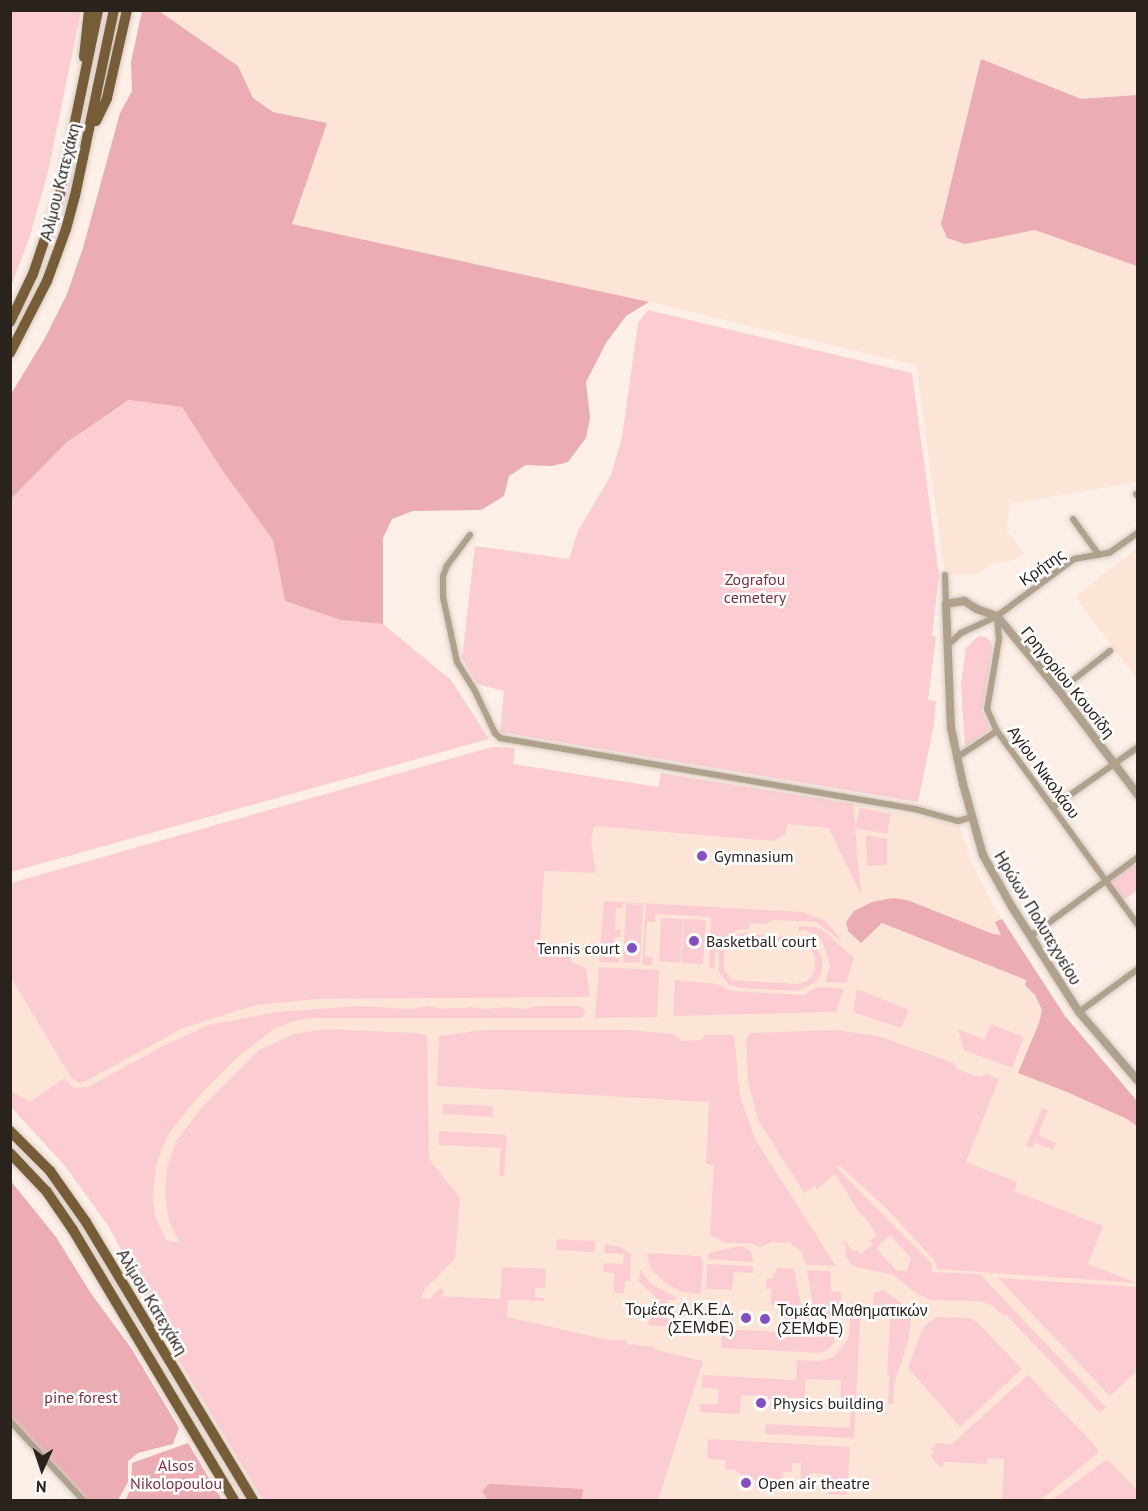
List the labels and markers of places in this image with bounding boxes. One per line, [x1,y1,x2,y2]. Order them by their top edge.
place label: Gymnasium [714,846,794,866]
marker: Gymnasium [695,849,709,863]
place label: Basketball court [706,931,817,951]
marker: Basketball court [687,934,701,948]
place label: Tennis court [537,938,620,958]
marker: Tennis court [625,941,639,955]
place label: Τομέας Α.Κ.Ε.Δ. (ΣΕΜΦΕ) [625,1299,734,1337]
place label: Τομέας Μαθηματικών (ΣΕΜΦΕ) [777,1300,928,1338]
marker: Τομέας Α.Κ.Ε.Δ. (ΣΕΜΦΕ) [739,1311,753,1325]
marker: Τομέας Μαθηματικών (ΣΕΜΦΕ) [758,1312,772,1326]
place label: Physics building [773,1393,884,1413]
marker: Physics building [754,1396,768,1410]
place label: Open air theatre [758,1473,870,1493]
marker: Open air theatre [739,1476,753,1490]

